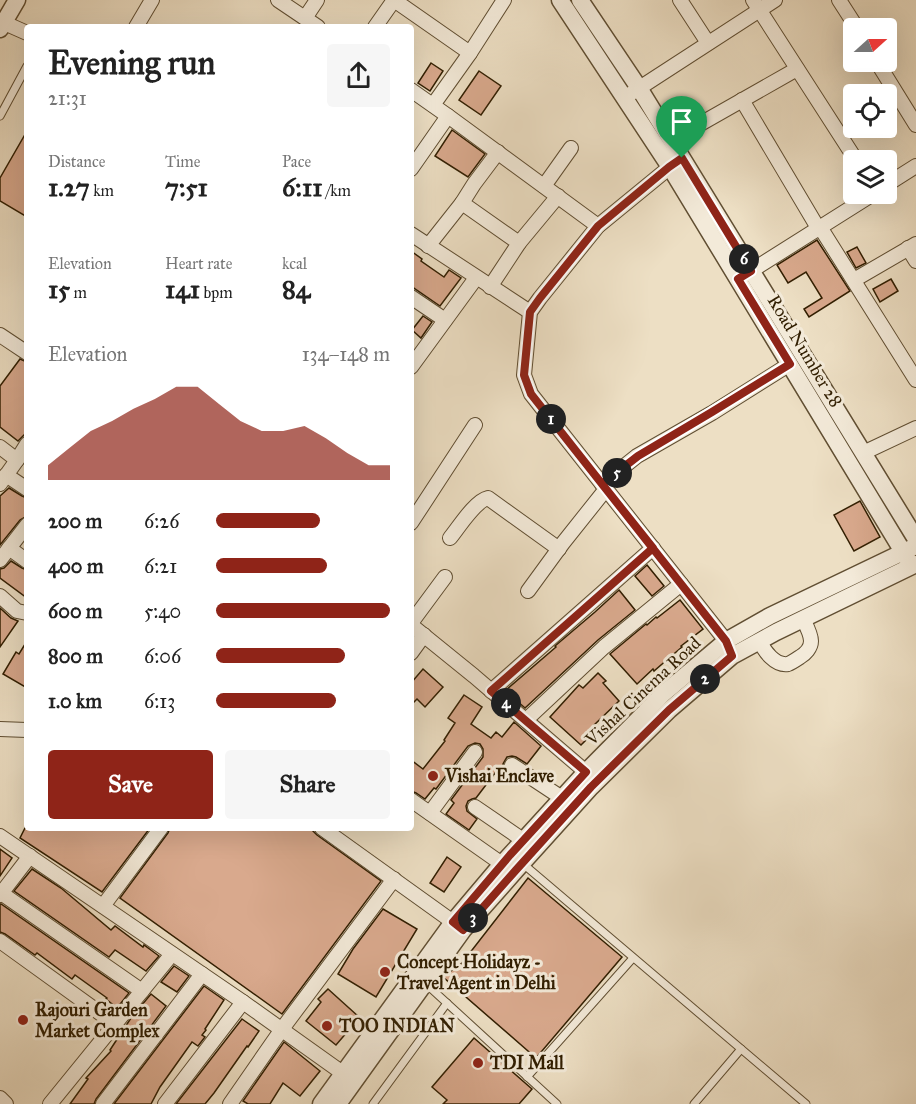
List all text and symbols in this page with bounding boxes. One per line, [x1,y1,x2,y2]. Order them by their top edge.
north arrow [843,18,897,72]
map controls [843,18,897,204]
text: Evening run [48,43,215,83]
button: share [327,44,390,107]
button: locate [843,84,897,138]
text: 21:31 [48,86,87,110]
pin [656,96,707,158]
icon: arrive [665,105,698,138]
button: layers [843,150,897,204]
text: Distance [48,152,105,171]
text: Time [165,152,200,171]
text: Pace [282,152,311,171]
text: 1.27 [48,171,90,203]
text: 7:51 [165,171,208,203]
text: 6:11 [282,171,322,203]
text: km [90,181,114,200]
text: /km [322,181,351,200]
pin: 6 [729,244,759,274]
text: 6 [740,249,748,268]
text: Elevation [48,254,112,273]
text: Heart rate [165,254,232,273]
text: kcal [282,254,307,273]
text: 15 [48,273,70,305]
text: 141 [165,273,200,305]
text: 84 [282,273,310,305]
text: m [70,283,87,302]
text: bpm [200,283,233,302]
street label: Road Number 28 [763,291,847,411]
text: Elevation [48,342,127,366]
text: 134–148 m [302,342,390,366]
pin: 1 [536,404,566,434]
text: 1 [548,409,554,428]
pin: 5 [602,458,632,488]
text: 5 [613,463,621,482]
text: 200 m [48,509,102,533]
text: 6:26 [144,509,179,533]
text: 400 m [48,554,104,578]
text: 6:21 [144,554,177,578]
text: 600 m [48,599,103,623]
text: 5:40 [144,599,181,623]
street label: Vishal Cinema Road [580,632,705,751]
text: 800 m [48,644,103,668]
text: 6:06 [144,644,181,668]
pin: 2 [690,664,720,694]
text: 2 [701,669,709,688]
pin: 4 [491,688,521,718]
text: 1.0 km [48,689,102,713]
text: 6:13 [144,689,175,713]
text: 4 [502,693,510,712]
button: Save [48,750,213,819]
button: Share [225,750,390,819]
place label: Vishai Enclave [444,765,554,787]
marker: Vishai Enclave [426,769,440,783]
pin: 3 [458,903,488,933]
text: 3 [470,908,476,927]
place label: Concept Holidayz - Travel Agent in Delhi [396,951,557,995]
marker: Concept Holidayz - Travel Agent in Delhi [378,965,392,979]
place label: Rajouri Garden Market Complex [35,999,160,1043]
marker: Rajouri Garden Market Complex [16,1013,30,1027]
place label: TOO INDIAN [338,1015,455,1037]
marker: TOO INDIAN [320,1019,334,1033]
place label: TDI Mall [489,1052,565,1074]
marker: TDI Mall [471,1056,485,1070]

